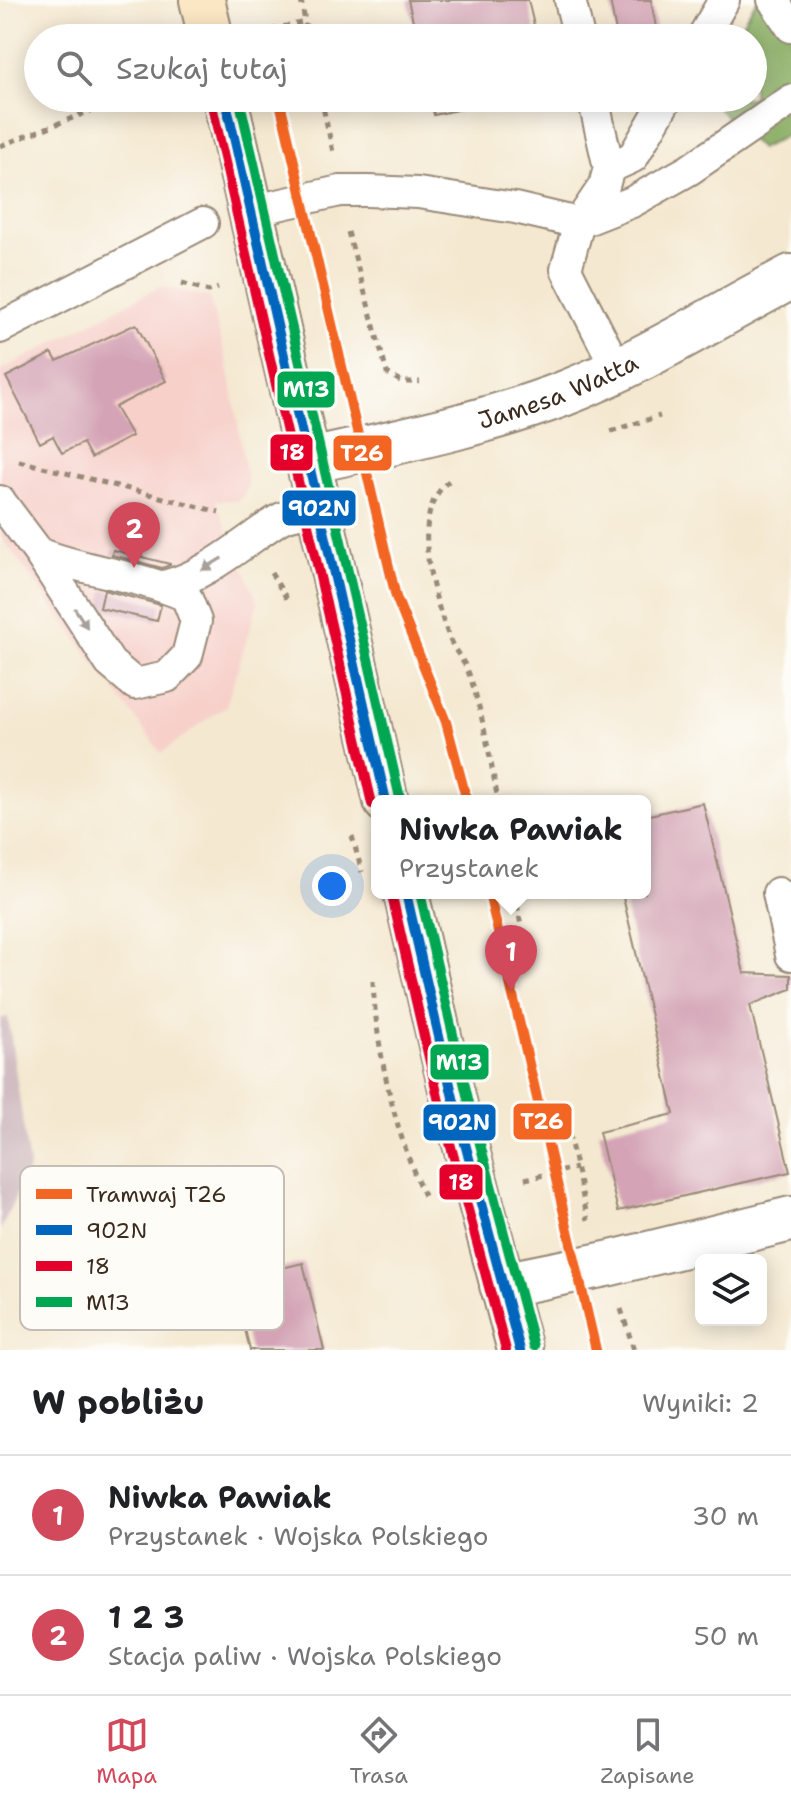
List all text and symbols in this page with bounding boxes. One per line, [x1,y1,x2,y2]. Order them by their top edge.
search box [24,24,767,112]
icon: search [52,46,96,90]
text: Szukaj tutaj [116,48,288,89]
street label: Jamesa Watta [474,346,644,437]
line badge: M13 [276,370,336,409]
text: M13 [283,375,329,404]
line badge: 18 [269,433,314,472]
line badge: T26 [332,434,393,472]
text: 18 [279,438,305,467]
text: T26 [340,439,384,468]
line badge: 902N [281,489,357,527]
text: 902N [288,494,350,523]
pin: 2 [108,502,160,568]
one-way arrow [201,557,223,571]
one-way arrow [74,607,88,629]
popup [371,795,651,899]
text: Niwka Pawiak [399,809,623,850]
text: Przystanek [399,850,539,885]
your location [312,866,352,906]
pin: 1 [485,925,537,991]
line badge: M13 [429,1043,490,1081]
text: M13 [436,1048,482,1077]
line badge: T26 [512,1102,573,1141]
line badge: 902N [422,1103,497,1142]
text: T26 [520,1107,564,1136]
text: 902N [428,1108,490,1137]
line badge: 18 [438,1163,484,1201]
legend [20,1166,284,1330]
text: 18 [448,1168,474,1197]
text: Tramwaj T26 [86,1180,227,1209]
text: 902N [86,1216,147,1245]
text: 18 [86,1252,110,1281]
map controls [695,1254,767,1326]
button: layers [695,1254,767,1326]
text: M13 [86,1288,130,1317]
text: W pobliżu [32,1379,205,1425]
text: Wyniki: 2 [642,1385,759,1420]
text: Niwka Pawiak [108,1477,332,1518]
text: 1 [52,1498,64,1533]
text: 30 m [692,1498,759,1533]
text: Przystanek · Wojska Polskiego [108,1518,488,1553]
text: 1 2 3 [108,1597,184,1638]
text: 2 [49,1618,67,1653]
text: 50 m [694,1618,759,1653]
text: Stacja paliw · Wojska Polskiego [108,1638,502,1673]
tab: Mapa [96,1713,157,1790]
tab: Trasa [349,1713,408,1790]
tab: Zapisane [600,1713,695,1790]

